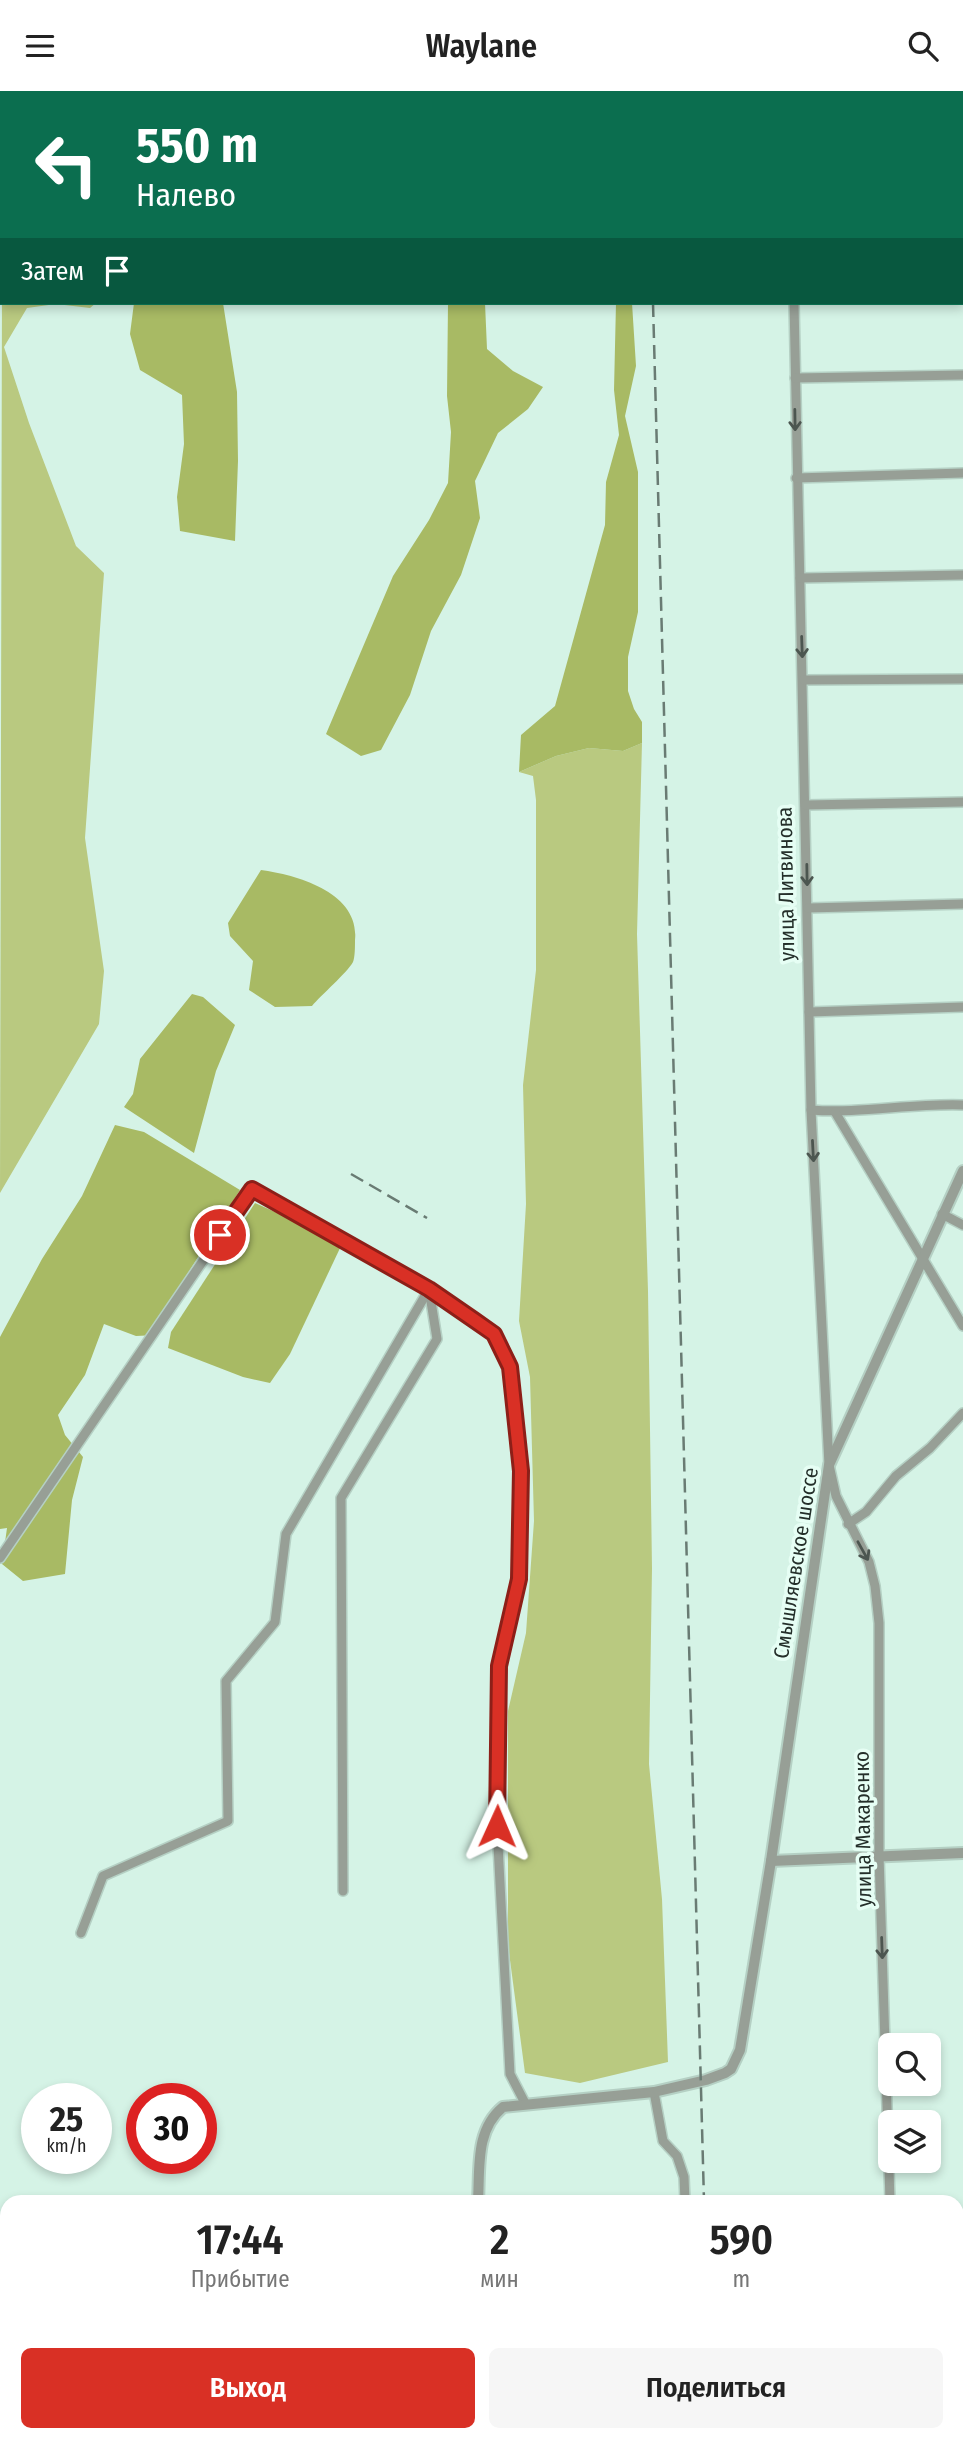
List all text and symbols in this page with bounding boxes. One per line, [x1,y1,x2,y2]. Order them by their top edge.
icon: menu [21,27,59,65]
text: Waylane [426,27,537,65]
icon: search [904,27,942,65]
text: 550 m [136,116,258,175]
icon: left [21,119,112,210]
text: Налево [136,176,236,214]
icon: arrive [98,252,136,290]
text: Затем [21,256,84,287]
one-way arrow [789,408,802,431]
one-way arrow [796,636,809,659]
street label: улица Литвинова [772,807,800,961]
one-way arrow [801,863,814,886]
one-way arrow [807,1139,820,1162]
pin [190,1205,250,1265]
icon: arrive [201,1216,239,1254]
street label: Смышляевское шоссе [768,1466,824,1660]
one-way arrow [856,1540,870,1560]
street label: улица Макаренко [849,1751,877,1907]
position arrow [460,1789,534,1863]
one-way arrow [876,1936,889,1959]
map controls [878,2033,941,2173]
button: search [878,2033,941,2096]
speed limit sign: 30 [126,2083,217,2174]
text: 25 [50,2098,83,2140]
button: layers [878,2110,941,2173]
text: km/h [46,2135,87,2157]
text: 17:44 [197,2215,284,2265]
text: 2 [490,2215,509,2265]
text: 590 [710,2215,773,2265]
text: Прибытие [191,2265,290,2293]
text: мин [480,2265,519,2293]
text: m [733,2265,750,2293]
button: Выход [21,2348,475,2428]
button: Поделиться [489,2348,943,2428]

